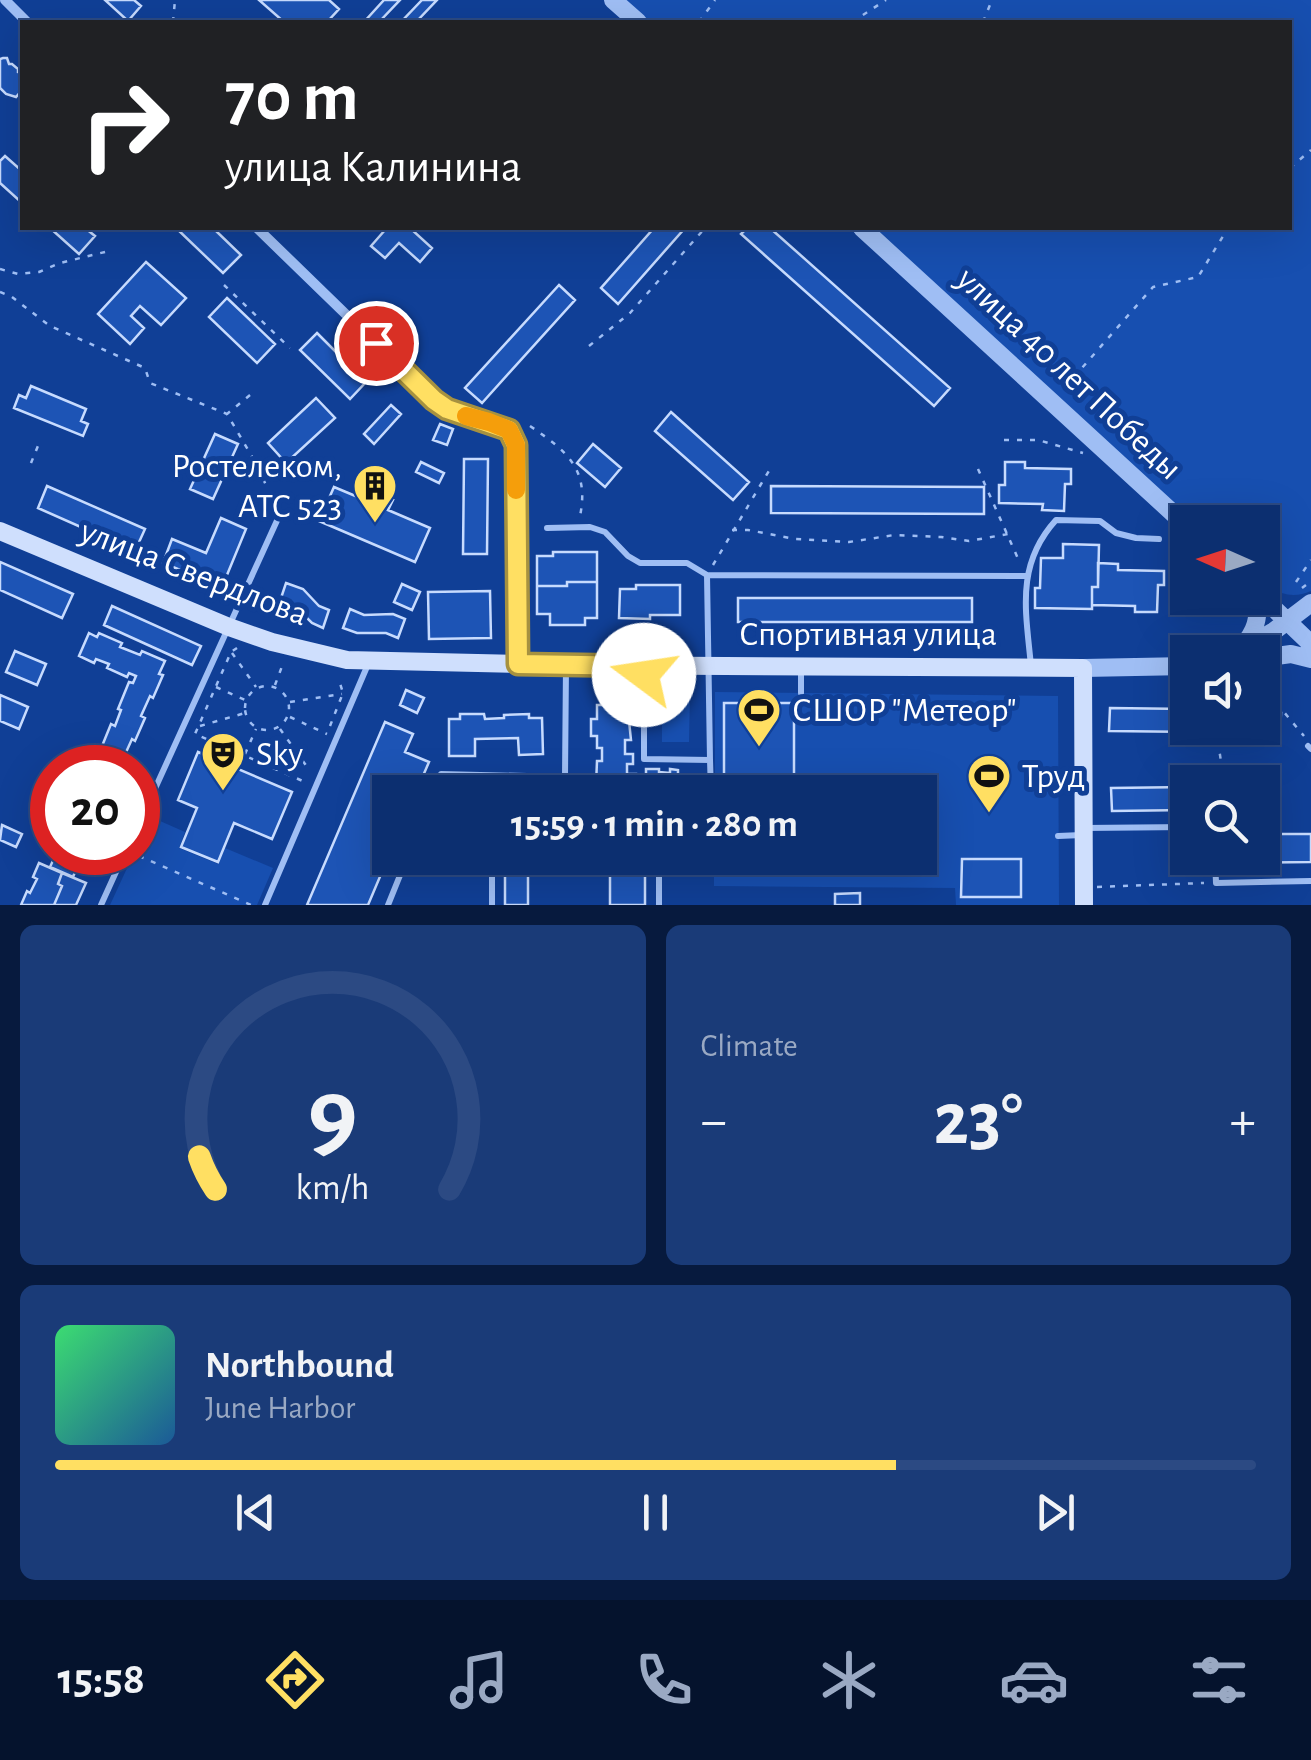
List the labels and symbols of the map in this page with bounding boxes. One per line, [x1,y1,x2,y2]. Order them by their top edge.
street label: улица 40 лет Победы [949,261,1188,487]
pin [334,301,419,386]
place label: Ростелеком, АТС 523 [171,449,342,524]
building icon: Ростелеком, АТС 523 [352,463,398,524]
north arrow [1170,505,1280,615]
street label: улица Свердлова [74,513,313,632]
street label: Спортивная улица [739,617,997,652]
position arrow [592,623,696,727]
sports icon: СШОР "Метеор" [736,687,782,748]
place label: СШОР "Метеор" [792,693,1017,728]
theatre icon: Sky [200,731,246,792]
place label: Sky [256,737,303,772]
speed limit sign: 20 [30,745,160,875]
sports icon: Труд [966,753,1012,814]
place label: Труд [1022,759,1085,794]

